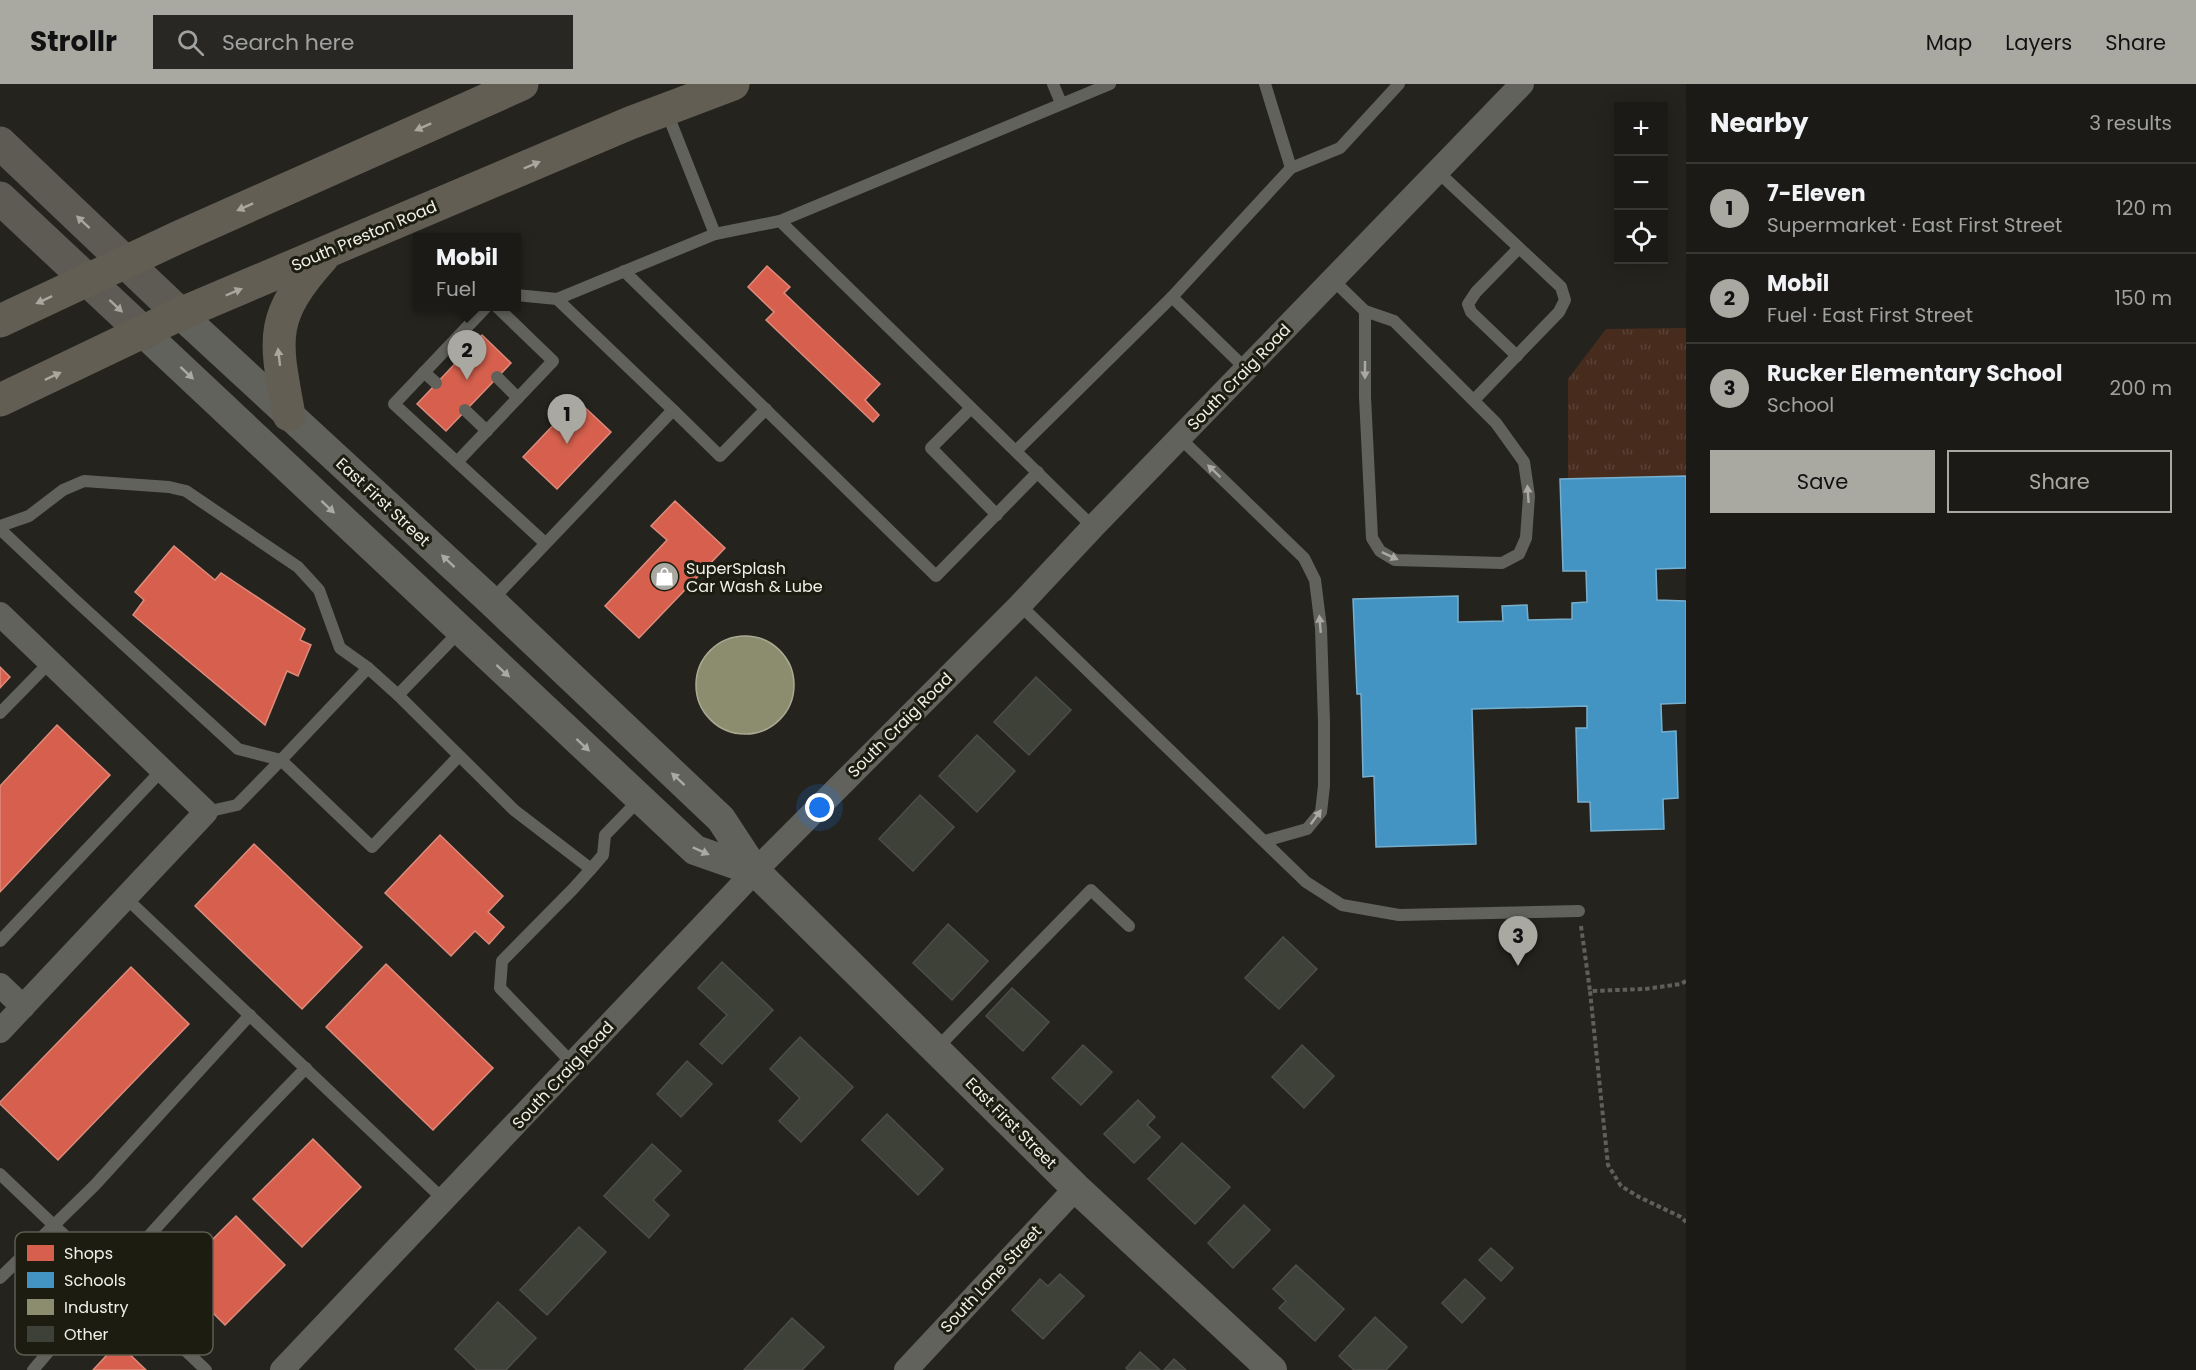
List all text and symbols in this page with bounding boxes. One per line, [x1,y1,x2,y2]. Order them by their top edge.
search box [153,15,573,69]
text: Strollr [30,22,117,61]
icon: search [174,26,207,59]
text: Search here [222,27,354,58]
text: Map [1926,28,1972,57]
text: Layers [2005,28,2072,57]
text: Share [2105,28,2166,57]
map controls [1614,102,1668,264]
button: + [1614,102,1668,156]
text: Nearby [1710,105,1808,141]
text: 3 results [2089,109,2172,137]
one-way arrow [415,123,432,132]
button: − [1614,156,1668,210]
one-way arrow [524,160,542,170]
text: 7-Eleven [1767,178,1866,209]
text: 1 [1726,194,1733,222]
text: 120 m [2116,194,2172,222]
street label: South Preston Road [288,195,440,277]
one-way arrow [236,202,254,212]
button: locate [1614,210,1668,264]
text: Supermarket · East First Street [1767,211,2062,239]
one-way arrow [77,215,91,229]
popup [413,233,521,311]
text: Mobil [436,242,498,273]
text: Mobil [1767,268,1829,299]
text: Fuel [436,275,476,303]
text: 2 [1724,284,1735,312]
text: 150 m [2115,284,2172,312]
one-way arrow [225,287,242,296]
one-way arrow [35,296,52,305]
one-way arrow [108,299,123,312]
text: Fuel · East First Street [1767,301,1973,329]
street label: South Craig Road [1182,319,1296,435]
pin: 2 [448,330,486,380]
one-way arrow [274,347,284,366]
text: Rucker Elementary School [1767,358,2062,389]
one-way arrow [1360,360,1370,379]
one-way arrow [179,366,194,380]
one-way arrow [45,371,62,380]
text: 3 [1723,374,1736,402]
text: 200 m [2109,374,2172,402]
text: School [1767,391,1834,419]
pin: 1 [548,394,586,444]
button: Save [1710,450,1935,513]
button: Share [1947,450,2172,513]
street label: East First Street [331,452,435,552]
one-way arrow [1207,464,1221,478]
one-way arrow [1523,484,1533,503]
one-way arrow [321,500,336,514]
one-way arrow [1381,551,1399,561]
one-way arrow [441,555,456,568]
place label: SuperSplash Car Wash & Lube [686,557,823,598]
shop icon: SuperSplash Car Wash & Lube [649,561,681,593]
one-way arrow [1315,615,1325,634]
one-way arrow [495,664,510,677]
street label: South Craig Road [842,667,958,783]
one-way arrow [575,738,590,752]
one-way arrow [671,772,686,786]
your location [805,793,834,822]
one-way arrow [1310,809,1322,825]
one-way arrow [692,846,710,856]
pin: 3 [1498,916,1538,966]
street label: South Craig Road [507,1016,619,1134]
street label: East First Street [960,1072,1062,1174]
street label: South Lane Street [935,1220,1047,1338]
legend [15,1232,213,1355]
text: Shops [64,1242,113,1265]
text: Schools [64,1269,126,1292]
text: Industry [64,1296,128,1319]
text: Other [64,1323,109,1346]

